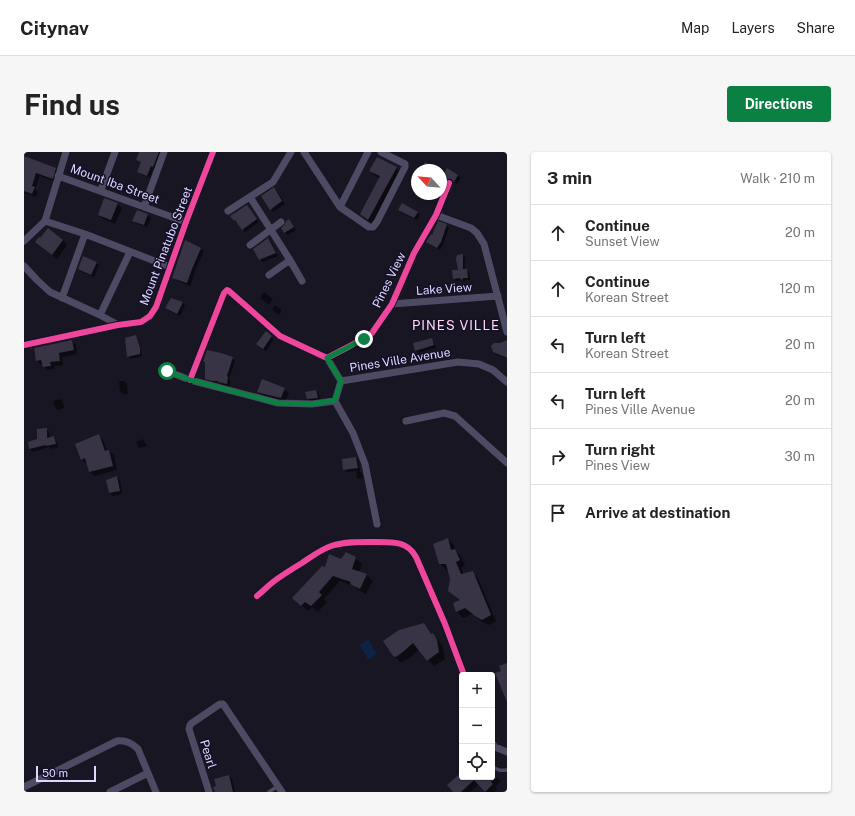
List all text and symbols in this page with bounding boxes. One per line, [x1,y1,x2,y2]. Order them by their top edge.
text: Citynav [20,17,89,39]
text: Map [681,20,709,36]
text: Layers [731,20,775,36]
text: Share [797,20,835,36]
button: Directions [727,86,831,122]
text: Find us [24,88,120,121]
street label: Mount Iba Street [69,161,162,207]
north arrow [411,164,447,200]
text: 3 min [547,168,592,188]
text: Walk · 210 m [740,171,815,186]
street label: Mount Pinatubo Street [137,184,195,307]
text: Continue [585,217,650,234]
icon: ahead [547,222,569,244]
text: 20 m [785,225,815,240]
text: Sunset View [585,234,660,249]
street label: Pines View [370,249,409,310]
text: Continue [585,273,650,290]
icon: ahead [547,278,569,300]
street label: Lake View [415,280,473,298]
text: 120 m [780,281,815,296]
text: Korean Street [585,290,669,305]
district label: PINES VILLE [412,318,500,333]
text: Turn left [585,329,646,346]
route end [355,330,373,348]
icon: left [547,334,569,356]
text: 20 m [785,337,815,352]
street label: Pines Ville Avenue [349,345,452,375]
text: Korean Street [585,346,669,361]
route start [158,362,176,380]
text: Turn left [585,385,646,402]
icon: left [547,390,569,412]
text: 20 m [785,393,815,408]
text: Pines Ville Avenue [585,402,695,417]
text: Turn right [585,441,655,458]
icon: right [547,446,569,468]
text: 30 m [785,449,815,464]
text: Pines View [585,458,650,473]
icon: arrive [547,502,569,524]
text: Arrive at destination [585,504,730,521]
map controls [459,672,495,780]
button: + [459,672,495,708]
button: − [459,708,495,744]
street label: Pearl [197,738,219,770]
button: locate [459,744,495,780]
scale bar [36,764,96,783]
text: 50 m [42,767,68,779]

